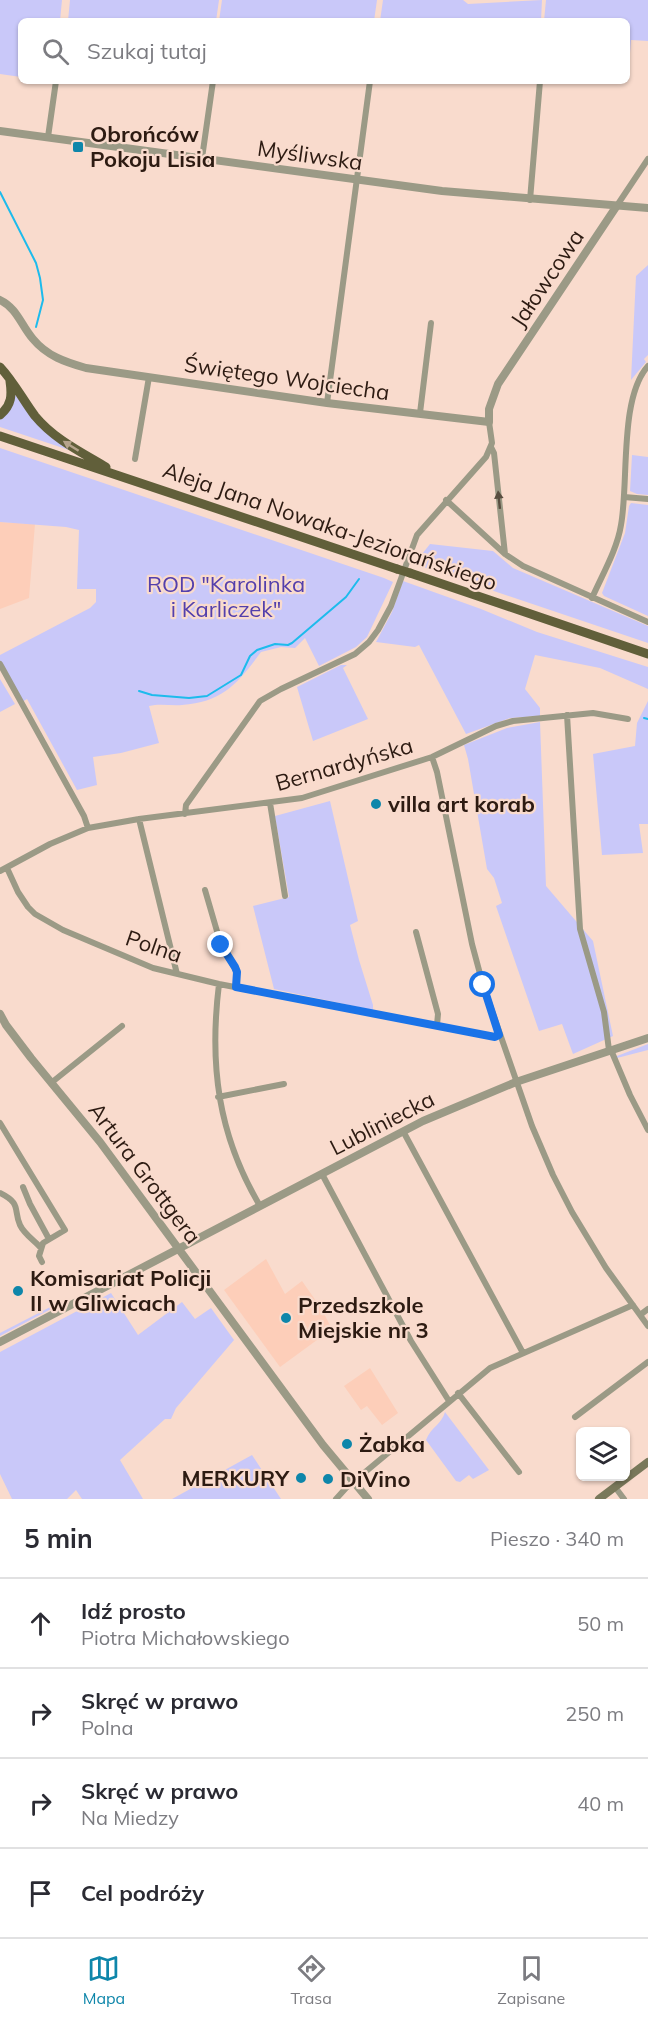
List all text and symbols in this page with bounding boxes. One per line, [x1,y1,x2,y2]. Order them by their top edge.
search box [18,18,630,84]
icon: search [39,35,72,68]
text: Szukaj tutaj [87,37,207,65]
place label: Obrońców Pokoju Lisia [90,120,215,173]
street label: Myśliwska [256,134,364,176]
marker: Obrońców Pokoju Lisia [71,140,85,154]
street label: Jałowcowa [504,224,590,332]
street label: Świętego Wojciecha [183,350,391,406]
one-way arrow [63,441,79,452]
street label: Aleja Jana Nowaka-Jeziorańskiego [159,456,501,596]
one-way arrow [494,491,504,510]
park label: ROD "Karolinka i Karliczek" [147,570,305,623]
street label: Bernardyńska [272,731,416,797]
place label: villa art korab [387,790,535,818]
marker: villa art korab [369,797,383,811]
street label: Polna [122,923,186,969]
route end [207,931,233,957]
route start [469,971,495,997]
street label: Lubliniecka [325,1085,439,1161]
street label: Artura Grottgera [83,1097,207,1249]
place label: Komisariat Policji II w Gliwicach [30,1264,211,1317]
marker: Komisariat Policji II w Gliwicach [11,1284,25,1298]
place label: Przedszkole Miejskie nr 3 [298,1291,429,1344]
marker: Przedszkole Miejskie nr 3 [279,1311,293,1325]
map controls [576,1427,630,1481]
button: layers [576,1427,630,1481]
place label: Żabka [359,1430,425,1458]
marker: Żabka [340,1437,354,1451]
place label: MERKURY [182,1464,290,1492]
place label: DiVino [340,1465,410,1493]
marker: MERKURY [294,1471,308,1485]
marker: DiVino [321,1472,335,1486]
text: 5 min [24,1522,93,1555]
text: Pieszo · 340 m [490,1526,624,1551]
text: Idź prosto [81,1597,186,1625]
icon: ahead [24,1607,57,1640]
text: 50 m [577,1611,624,1636]
text: Piotra Michałowskiego [81,1625,290,1650]
text: Skręć w prawo [81,1687,238,1715]
icon: right [24,1697,57,1730]
text: 250 m [565,1701,624,1726]
text: Polna [81,1715,133,1740]
text: Skręć w prawo [81,1777,238,1805]
icon: right [24,1787,57,1820]
text: 40 m [577,1791,624,1816]
text: Na Miedzy [81,1805,179,1830]
icon: arrive [24,1877,57,1910]
text: Cel podróży [81,1879,204,1907]
tab: Mapa [83,1952,125,2008]
tab: Trasa [291,1952,332,2008]
tab: Zapisane [497,1952,565,2008]

